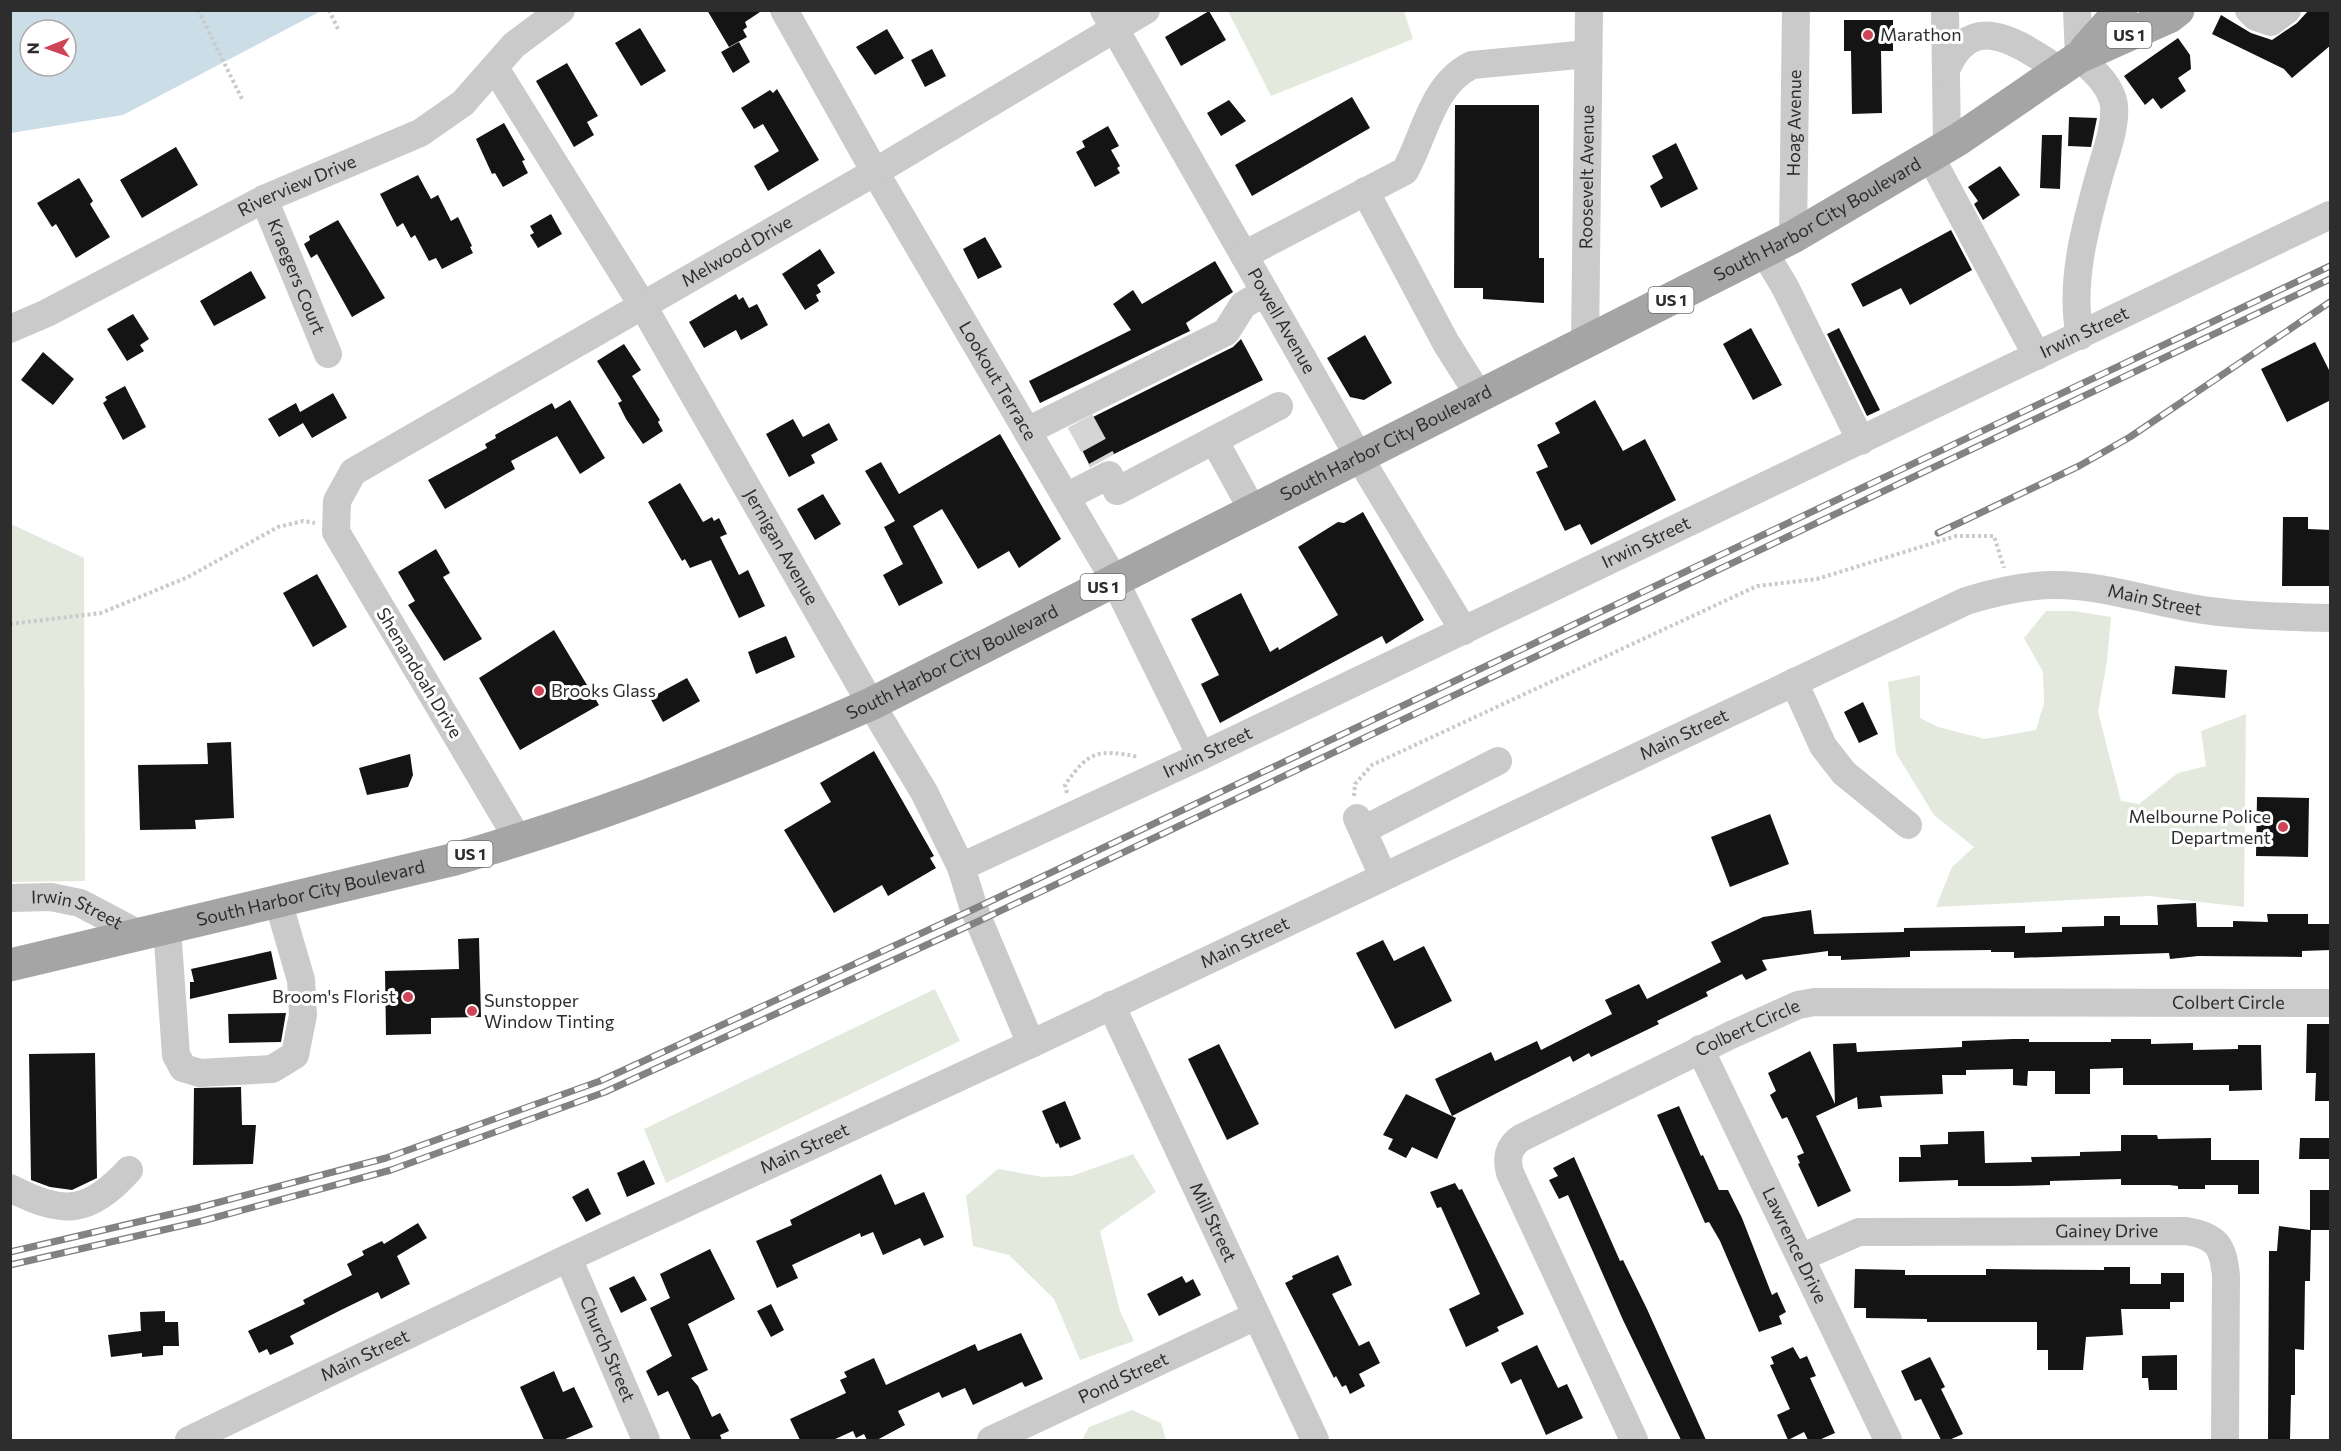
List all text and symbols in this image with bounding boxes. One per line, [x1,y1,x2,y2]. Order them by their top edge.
north arrow [18,18,78,78]
road number: US 1 [2106,22,2152,48]
place label: Marathon [1880,23,1962,45]
marker: Marathon [1861,28,1875,42]
text: N [23,42,42,54]
street label: Hoag Avenue [1782,69,1805,177]
street label: Roosevelt Avenue [1574,105,1598,249]
street label: Riverview Drive [234,149,359,221]
street label: South Harbor City Boulevard [1710,152,1924,285]
street label: Melwood Drive [677,210,796,291]
street label: Kraegers Court [263,215,331,337]
street label: Powell Avenue [1244,264,1321,377]
road number: US 1 [1648,287,1694,313]
street label: Irwin Street [2036,301,2132,362]
street label: Lookout Terrace [955,317,1042,444]
street label: South Harbor City Boulevard [1276,380,1495,505]
street label: Jernigan Avenue [740,485,824,608]
street label: Irwin Street [1598,511,1694,572]
road number: US 1 [1080,574,1126,600]
street label: Main Street [2106,579,2204,620]
street label: South Harbor City Boulevard [843,599,1061,724]
street label: Shenandoah Drive [372,603,467,742]
place label: Brooks Glass [551,679,656,701]
marker: Brooks Glass [532,684,546,698]
street label: Main Street [1635,703,1732,764]
street label: Irwin Street [1159,721,1255,782]
place label: Melbourne Police Department [2129,805,2271,848]
marker: Melbourne Police Department [2276,820,2290,834]
road number: US 1 [448,841,492,867]
street label: South Harbor City Boulevard [194,855,427,930]
street label: Irwin Street [31,885,127,933]
street label: Main Street [1196,911,1292,972]
place label: Broom's Florist [272,985,396,1007]
place label: Sunstopper Window Tinting [484,989,615,1032]
marker: Broom's Florist [401,990,415,1004]
street label: Colbert Circle [2172,991,2285,1013]
street label: Colbert Circle [1691,994,1803,1061]
marker: Sunstopper Window Tinting [465,1004,479,1018]
street label: Main Street [756,1118,852,1178]
street label: Mill Street [1186,1179,1242,1265]
street label: Lawrence Drive [1758,1183,1833,1307]
street label: Gainey Drive [2055,1219,2158,1241]
street label: Church Street [576,1292,640,1405]
street label: Main Street [316,1324,412,1385]
street label: Pond Street [1074,1347,1171,1408]

